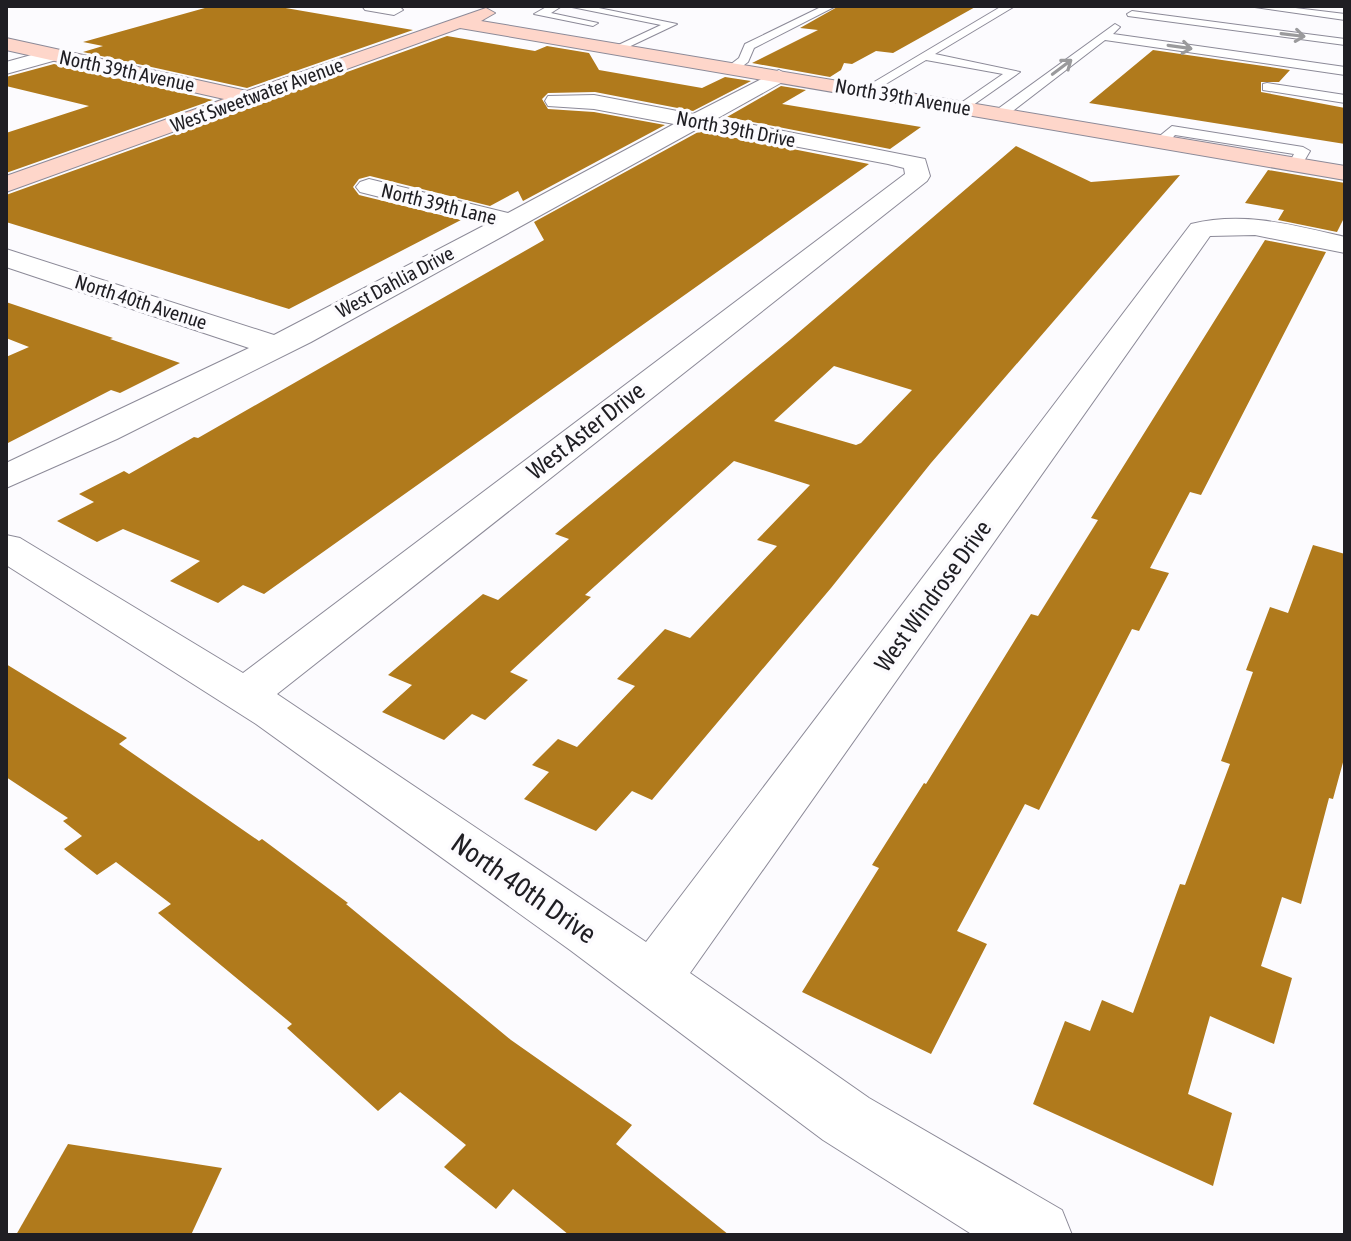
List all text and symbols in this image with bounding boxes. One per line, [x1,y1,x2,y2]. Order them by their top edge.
one-way arrow [1280,28,1305,43]
one-way arrow [1166,40,1192,55]
street label: North 39th Avenue [57,45,197,96]
street label: West Sweetwater Avenue [167,53,346,136]
one-way arrow [1051,58,1072,75]
street label: North 39th Avenue [833,73,973,120]
street label: North 39th Drive [675,106,798,151]
street label: North 39th Lane [379,178,499,229]
street label: West Dahlia Drive [332,241,457,322]
street label: North 40th Avenue [72,269,210,334]
street label: West Aster Drive [522,377,650,485]
street label: West Windrose Drive [869,515,996,676]
street label: North 40th Drive [445,826,603,950]

